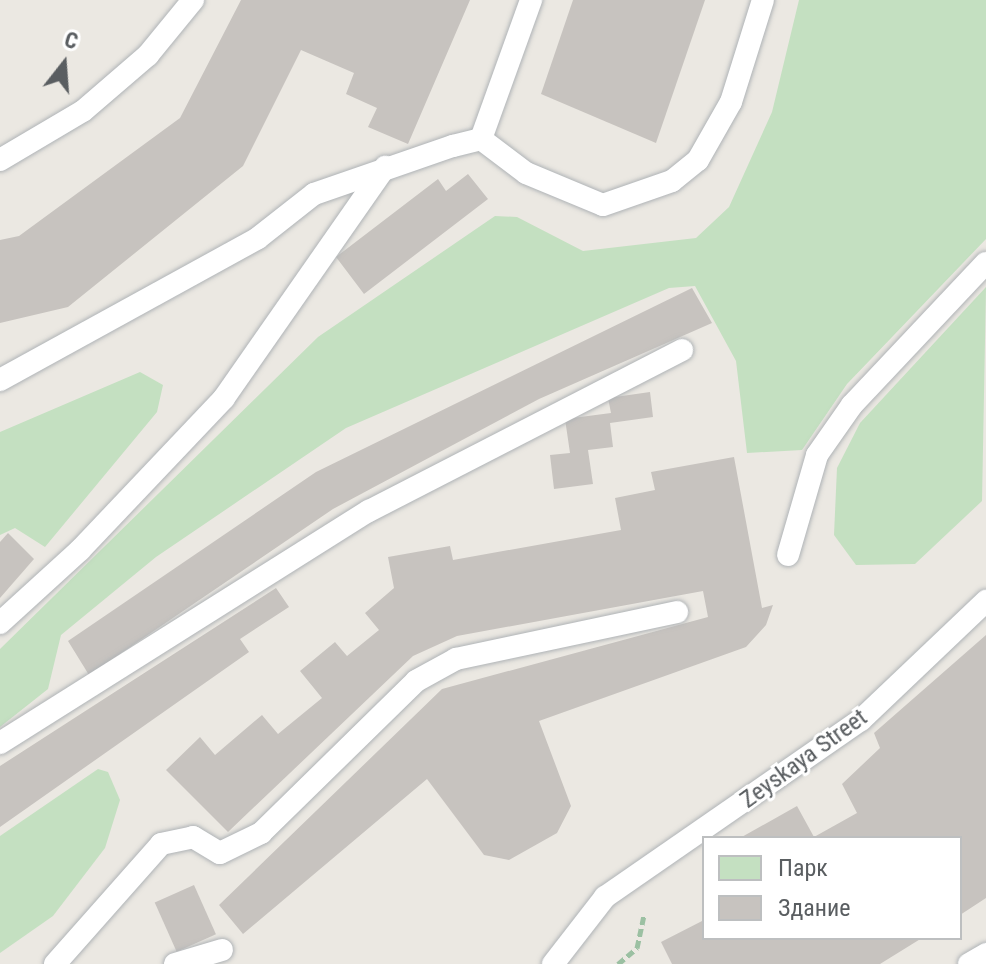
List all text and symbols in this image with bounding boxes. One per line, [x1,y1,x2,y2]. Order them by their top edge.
north arrow [24,24,104,104]
text: С [62,27,81,54]
street label: Zeyskaya Street [735,703,873,815]
legend [702,836,962,940]
text: Парк [778,854,828,882]
text: Здание [778,894,850,922]

